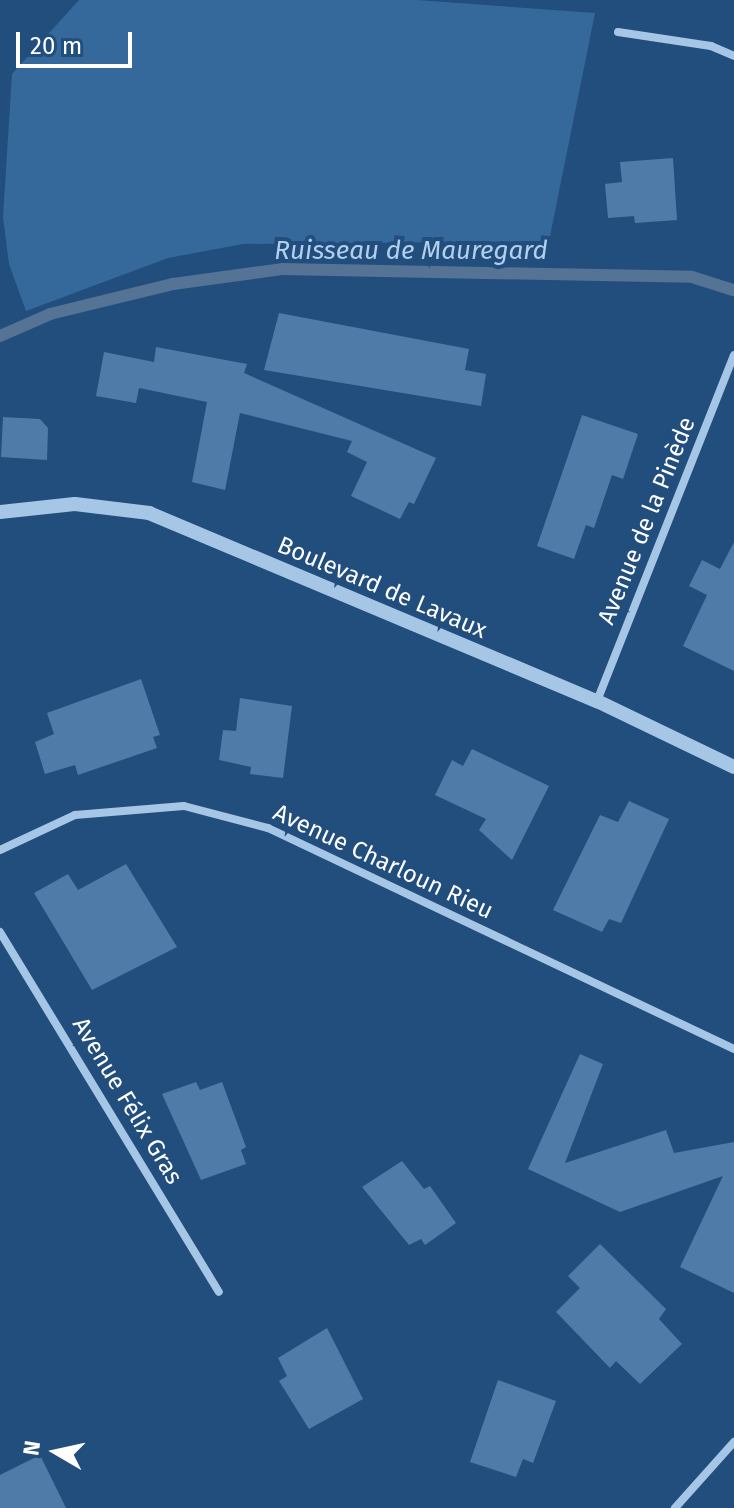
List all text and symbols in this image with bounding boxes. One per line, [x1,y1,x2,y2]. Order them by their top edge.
scale bar [20,16,136,66]
text: 20 m [30,32,82,60]
water label: Ruisseau de Mauregard [274,235,548,267]
street label: Avenue de la Pinède [592,413,702,629]
street label: Boulevard de Lavaux [273,531,491,645]
street label: Avenue Charloun Rieu [268,798,498,926]
street label: Avenue Félix Gras [66,1012,188,1190]
north arrow [16,1412,96,1492]
text: N [17,1439,46,1457]

